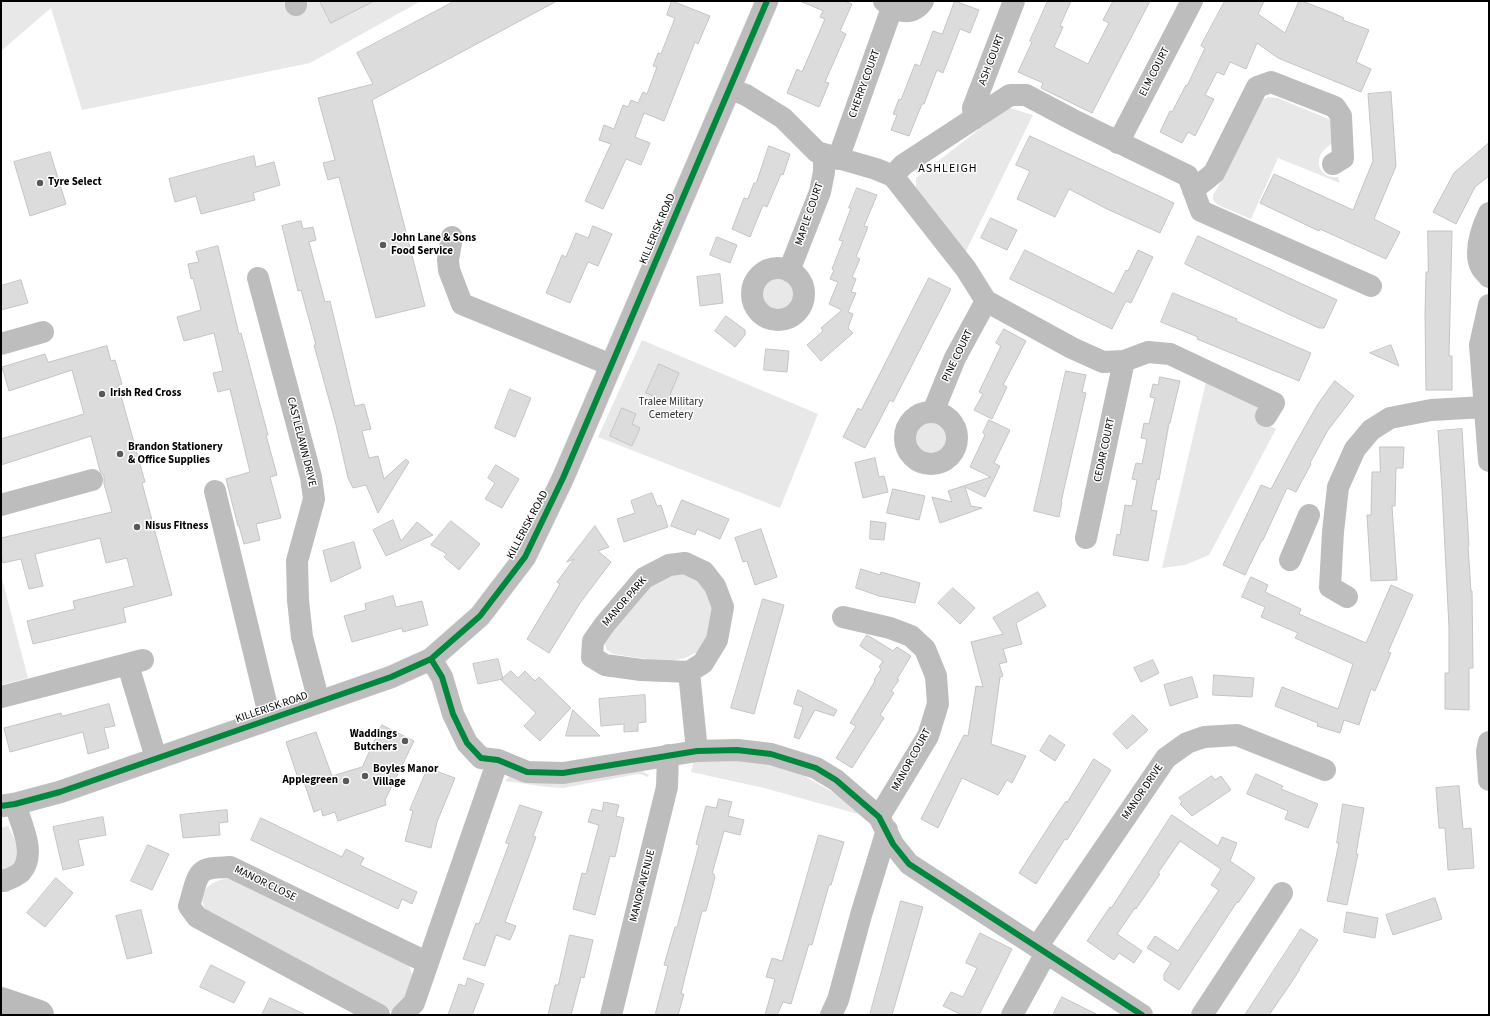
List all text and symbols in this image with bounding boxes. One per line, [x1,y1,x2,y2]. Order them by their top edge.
street label: ASH COURT [976,33,1008,87]
street label: ELM COURT [1137,45,1173,99]
street label: CHERRY COURT [847,48,883,120]
district label: ASHLEIGH [918,162,978,176]
place label: Tyre Select [48,176,102,190]
marker: Tyre Select [35,178,45,188]
street label: MAPLE COURT [793,181,827,247]
street label: KILLERISK ROAD [637,192,679,266]
place label: John Lane & Sons Food Service [391,232,476,258]
marker: John Lane & Sons Food Service [378,240,388,250]
street label: PINE COURT [940,328,976,384]
place label: Irish Red Cross [110,387,181,401]
marker: Irish Red Cross [97,389,107,399]
street label: CASTLELAWN DRIVE [284,396,318,488]
park label: Tralee Military Cemetery [639,396,703,422]
street label: CEDAR COURT [1092,417,1118,483]
place label: Brandon Stationery & Office Supplies [128,441,223,467]
marker: Brandon Stationery & Office Supplies [115,449,125,459]
street label: KILLERISK ROAD [504,489,552,561]
place label: Nisus Fitness [145,520,208,534]
marker: Nisus Fitness [132,522,142,532]
street label: MANOR PARK [600,575,650,629]
street label: KILLERISK ROAD [234,689,310,727]
street label: MANOR COURT [889,727,935,793]
place label: Waddings Butchers [350,728,397,754]
marker: Waddings Butchers [400,736,410,746]
street label: MANOR DRIVE [1120,762,1166,822]
place label: Boyles Manor Village [373,763,438,789]
marker: Boyles Manor Village [360,771,370,781]
place label: Applegreen [283,774,338,788]
marker: Applegreen [341,776,351,786]
street label: MANOR AVENUE [628,848,658,924]
street label: MANOR CLOSE [232,863,298,905]

